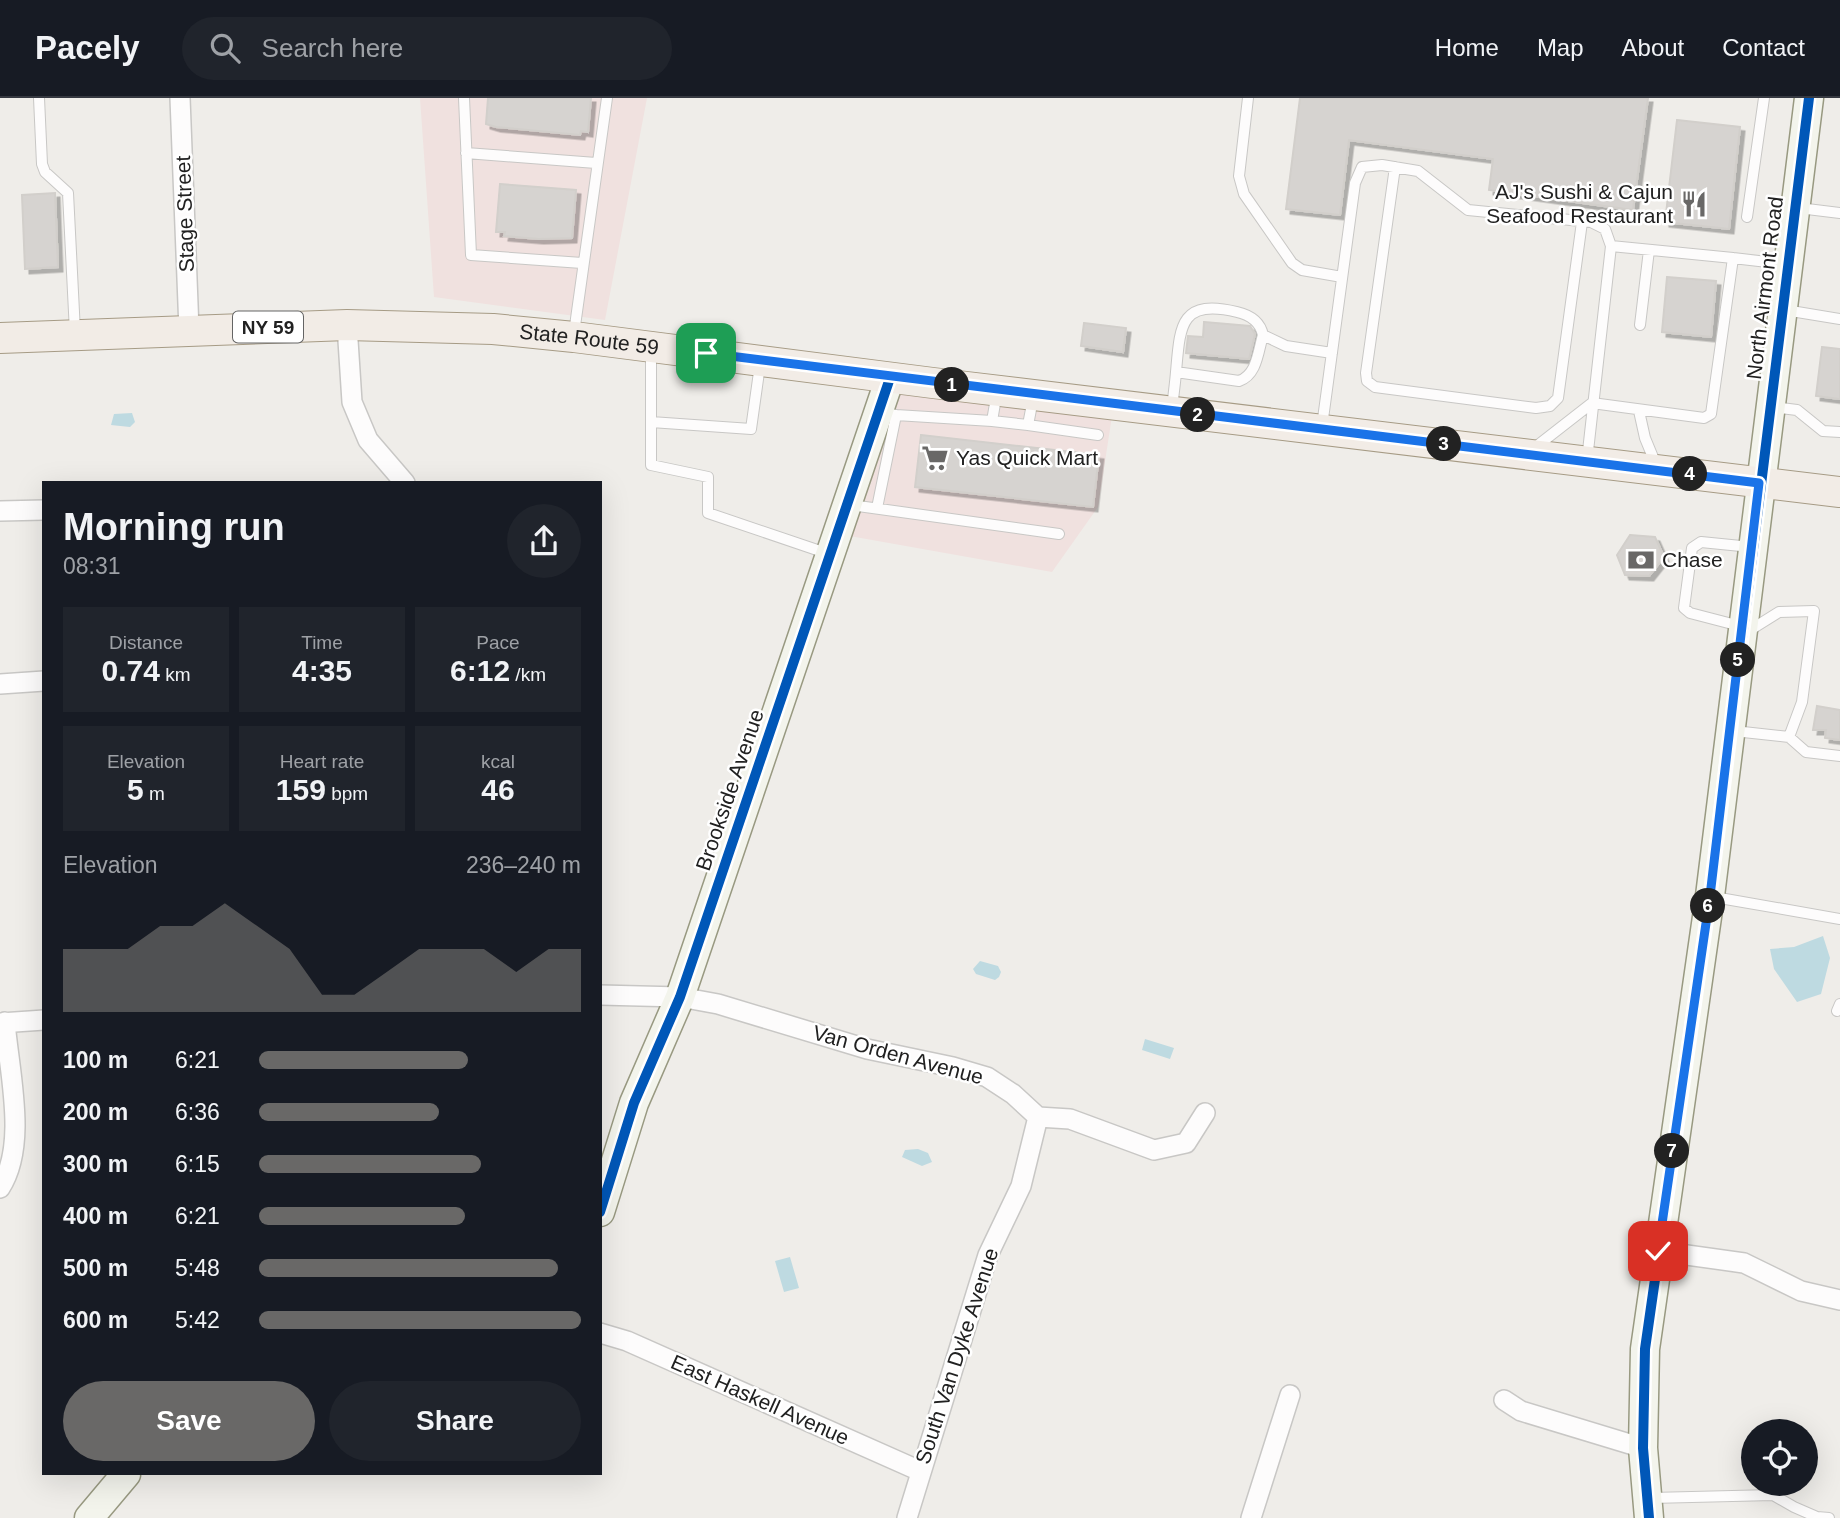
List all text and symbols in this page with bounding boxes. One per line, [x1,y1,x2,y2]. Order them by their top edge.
search box [182,17,672,80]
text: Pacely [35,29,140,66]
icon: search [206,29,244,67]
text: Search here [262,33,403,63]
text: Home [1435,34,1499,61]
text: Map [1537,34,1584,61]
text: About [1622,34,1684,61]
text: Contact [1722,34,1805,61]
street label: Stage Street [171,155,198,273]
place label: AJ's Sushi & Cajun Seafood Restaurant [1486,180,1673,227]
restaurant icon: AJ's Sushi & Cajun Seafood Restaurant [1679,189,1709,219]
street label: North Airmont Road [1742,195,1787,381]
road number: NY 59 [233,312,303,342]
street label: State Route 59 [518,320,660,359]
pin [676,323,736,383]
icon: arrive [687,334,725,372]
pin: 1 [934,368,970,402]
text: 1 [946,374,957,395]
pin: 2 [1180,398,1216,432]
text: 2 [1192,404,1203,425]
pin: 3 [1426,426,1462,462]
text: 3 [1438,433,1449,454]
supermarket icon: Yas Quick Mart [920,443,950,473]
place label: Yas Quick Mart [956,446,1098,469]
pin: 4 [1672,456,1708,492]
text: 4 [1684,463,1695,484]
button: share [507,504,581,578]
text: Morning run [63,506,285,548]
bank icon: Chase [1626,545,1656,575]
place label: Chase [1662,548,1723,571]
text: 08:31 [63,553,121,579]
text: Distance [109,632,183,653]
text: Time [301,632,343,653]
text: Pace [476,632,520,653]
pin: 5 [1720,642,1756,678]
text: 5 [1732,649,1743,670]
text: 0.74 [102,654,160,687]
text: 4:35 [292,654,352,687]
text: 6:12 [450,654,510,687]
text: km [160,664,191,685]
text: /km [510,664,546,685]
street label: Brookside Avenue [691,706,768,873]
text: Elevation [107,751,185,772]
text: Heart rate [280,751,364,772]
text: kcal [481,751,515,772]
text: 5 [127,773,144,806]
text: 159 [276,773,326,806]
text: 46 [481,773,515,806]
text: m [144,783,165,804]
text: bpm [326,783,368,804]
text: Elevation [63,852,158,878]
text: 236–240 m [466,852,581,878]
pin: 6 [1690,888,1726,924]
text: 6 [1702,895,1713,916]
street label: Van Orden Avenue [810,1021,986,1088]
text: 100 m [63,1047,128,1073]
text: 6:21 [175,1047,220,1073]
text: 200 m [63,1099,128,1125]
text: 6:36 [175,1099,220,1125]
pin: 7 [1654,1134,1690,1168]
text: 7 [1666,1140,1677,1161]
text: 300 m [63,1151,128,1177]
text: 6:15 [175,1151,220,1177]
text: 400 m [63,1203,128,1229]
text: 6:21 [175,1203,220,1229]
pin [1628,1221,1688,1281]
icon: check [1639,1232,1677,1270]
street label: South Van Dyke Avenue [911,1245,1002,1467]
text: 500 m [63,1255,128,1281]
text: 5:48 [175,1255,220,1281]
text: 600 m [63,1307,128,1333]
text: 5:42 [175,1307,220,1333]
street label: East Haskell Avenue [668,1350,853,1449]
button: Save [63,1381,315,1461]
button: Share [329,1381,581,1461]
map controls [1741,1419,1818,1496]
button: locate [1741,1419,1818,1496]

